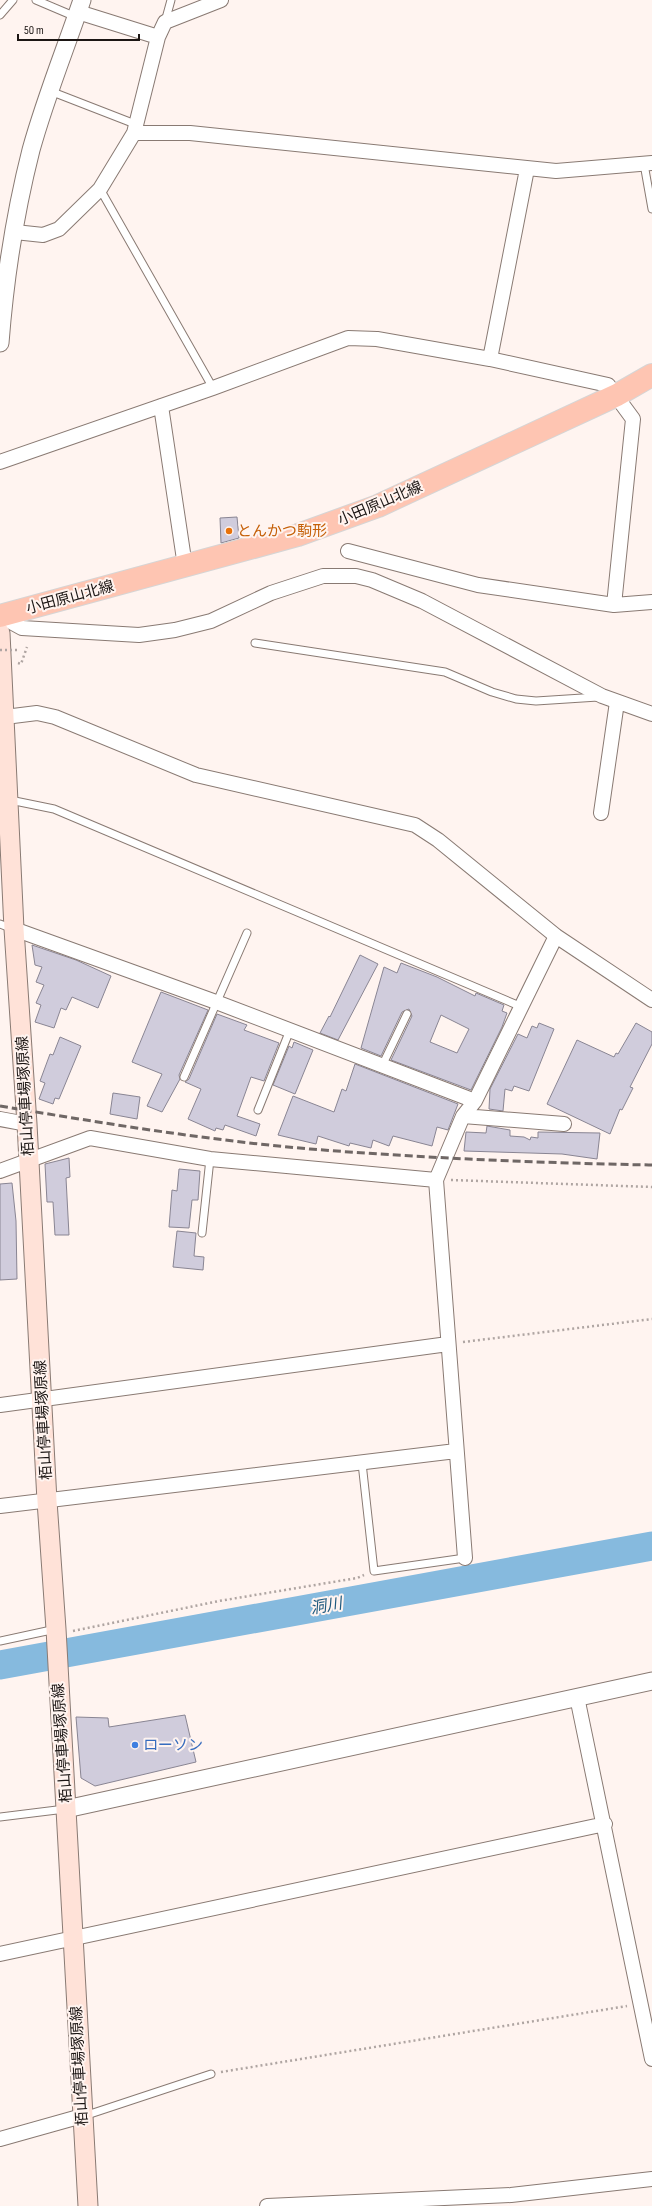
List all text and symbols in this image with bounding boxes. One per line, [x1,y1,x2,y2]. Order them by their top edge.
scale bar [18,16,139,42]
text: 50 m [24,23,44,38]
street label: 小田原山北線 [335,477,425,530]
place label: とんかつ駒形 [237,522,327,541]
marker: とんかつ駒形 [224,526,234,536]
street label: 小田原山北線 [24,577,116,618]
street label: 栢山停車場塚原線 [13,1036,38,1156]
street label: 栢山停車場塚原線 [31,1360,56,1480]
water label: 洞川 [309,1594,346,1619]
street label: 栢山停車場塚原線 [49,1682,76,1803]
place label: ローソン [143,1736,203,1755]
marker: ローソン [130,1740,140,1750]
street label: 栢山停車場塚原線 [67,2006,92,2126]

